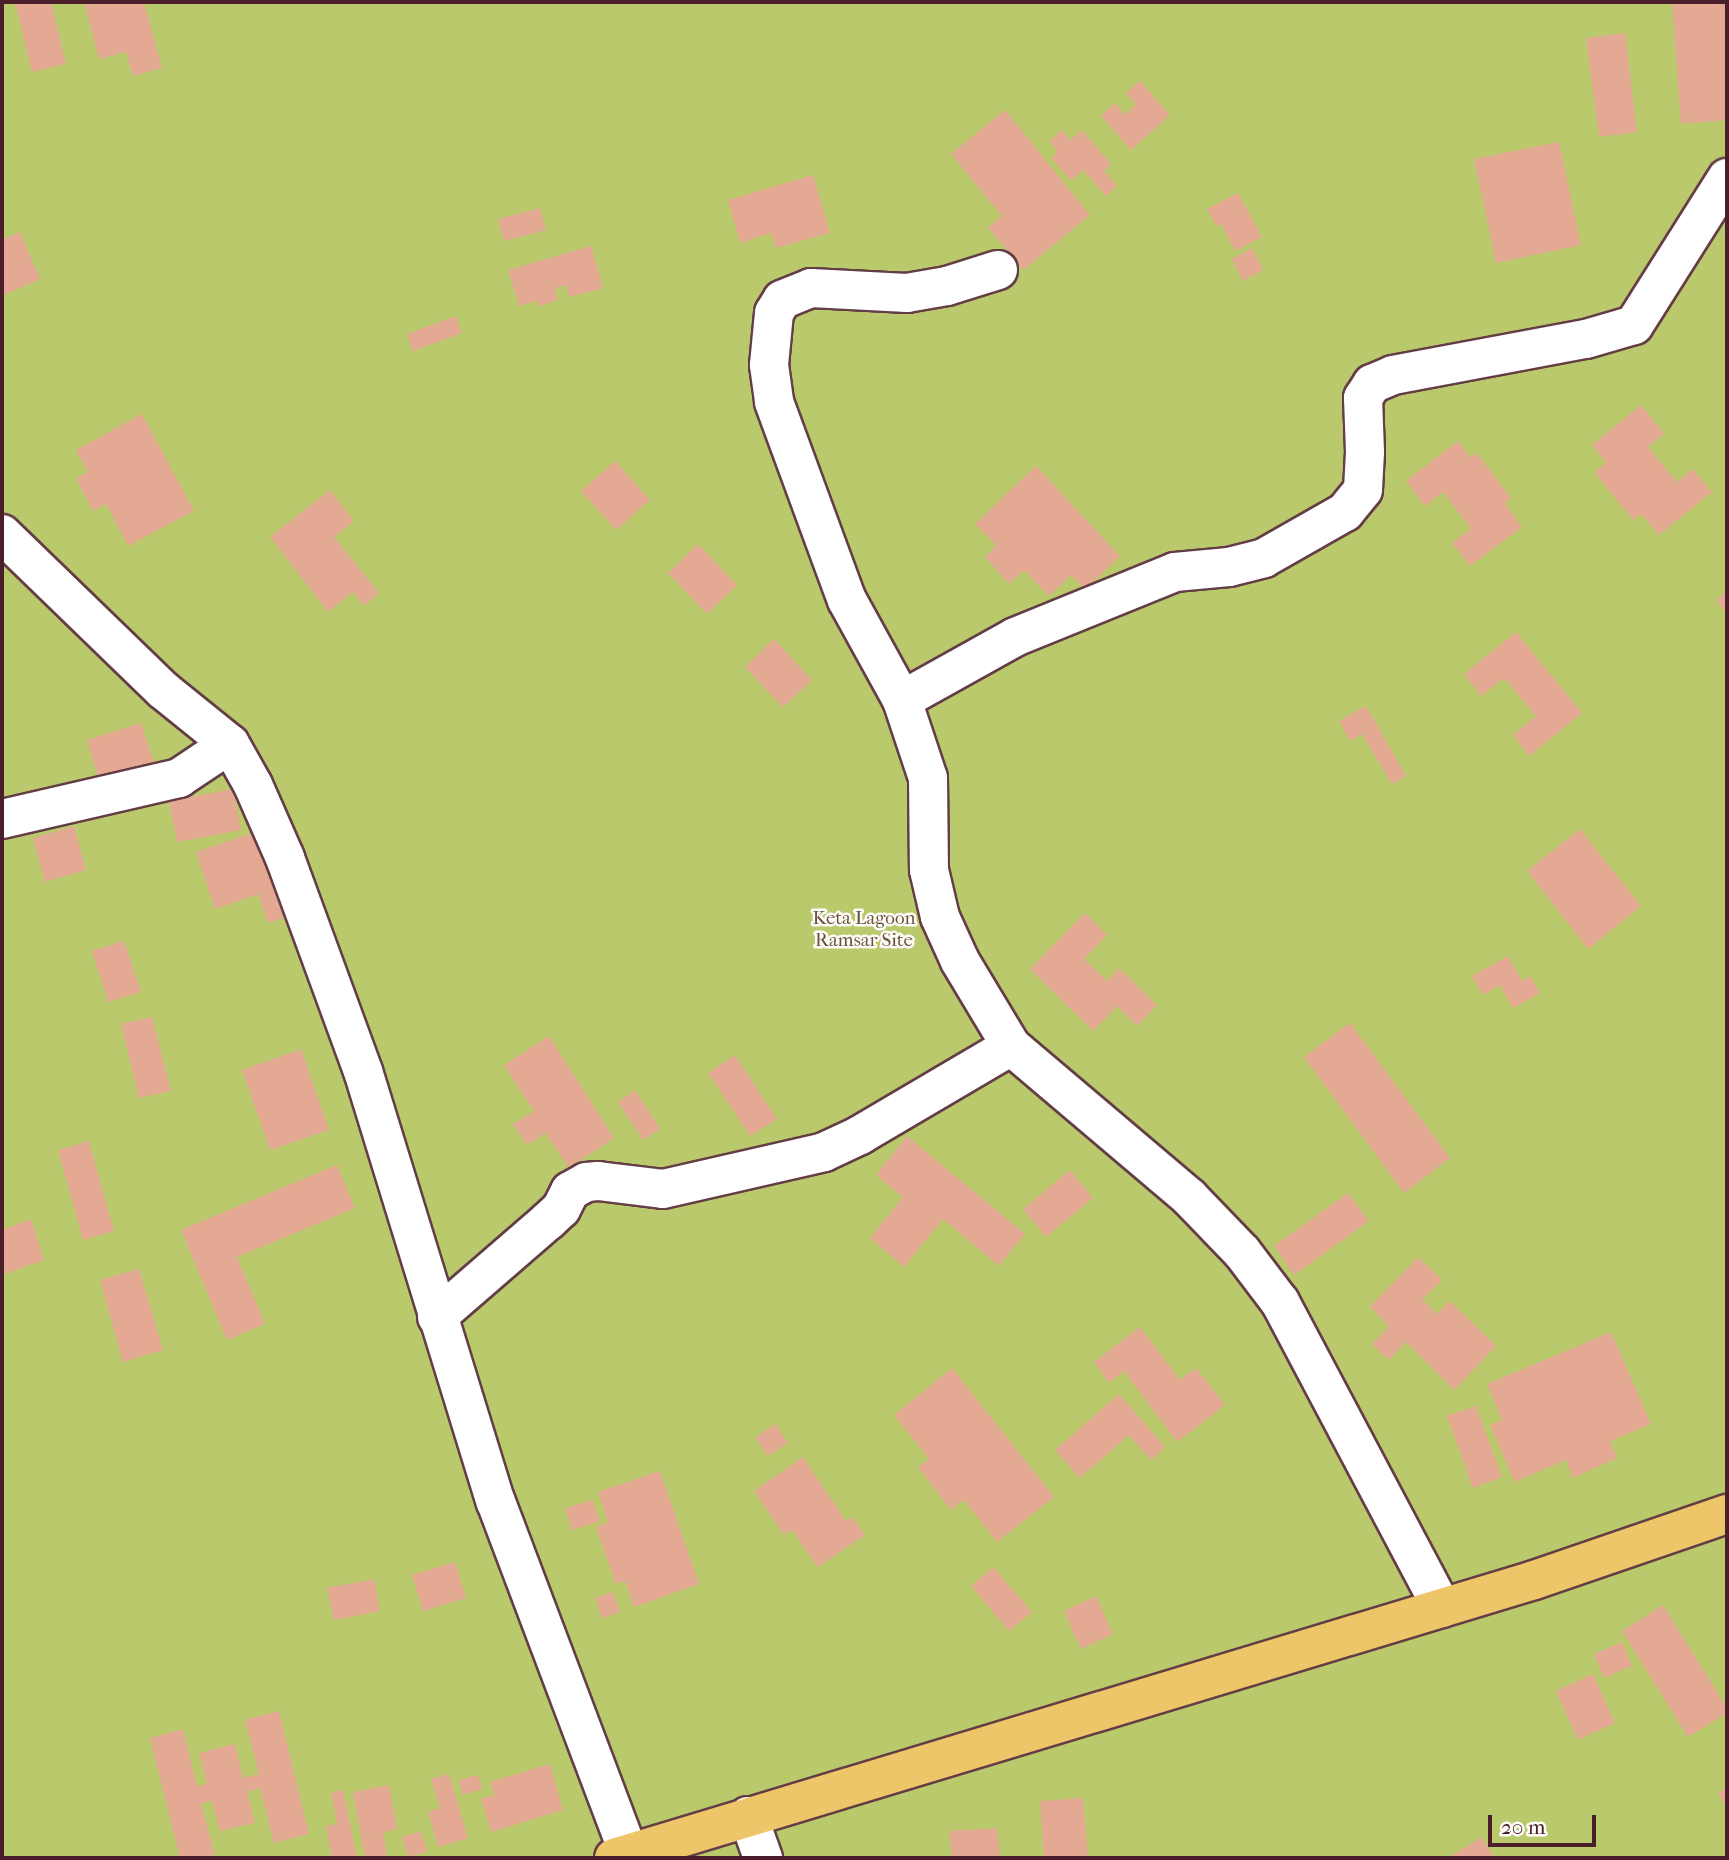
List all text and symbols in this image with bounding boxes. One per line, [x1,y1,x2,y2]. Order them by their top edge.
park label: Keta Lagoon Ramsar Site [812,908,916,952]
scale bar [1491,1800,1600,1844]
text: 20 m [1501,1815,1545,1839]

